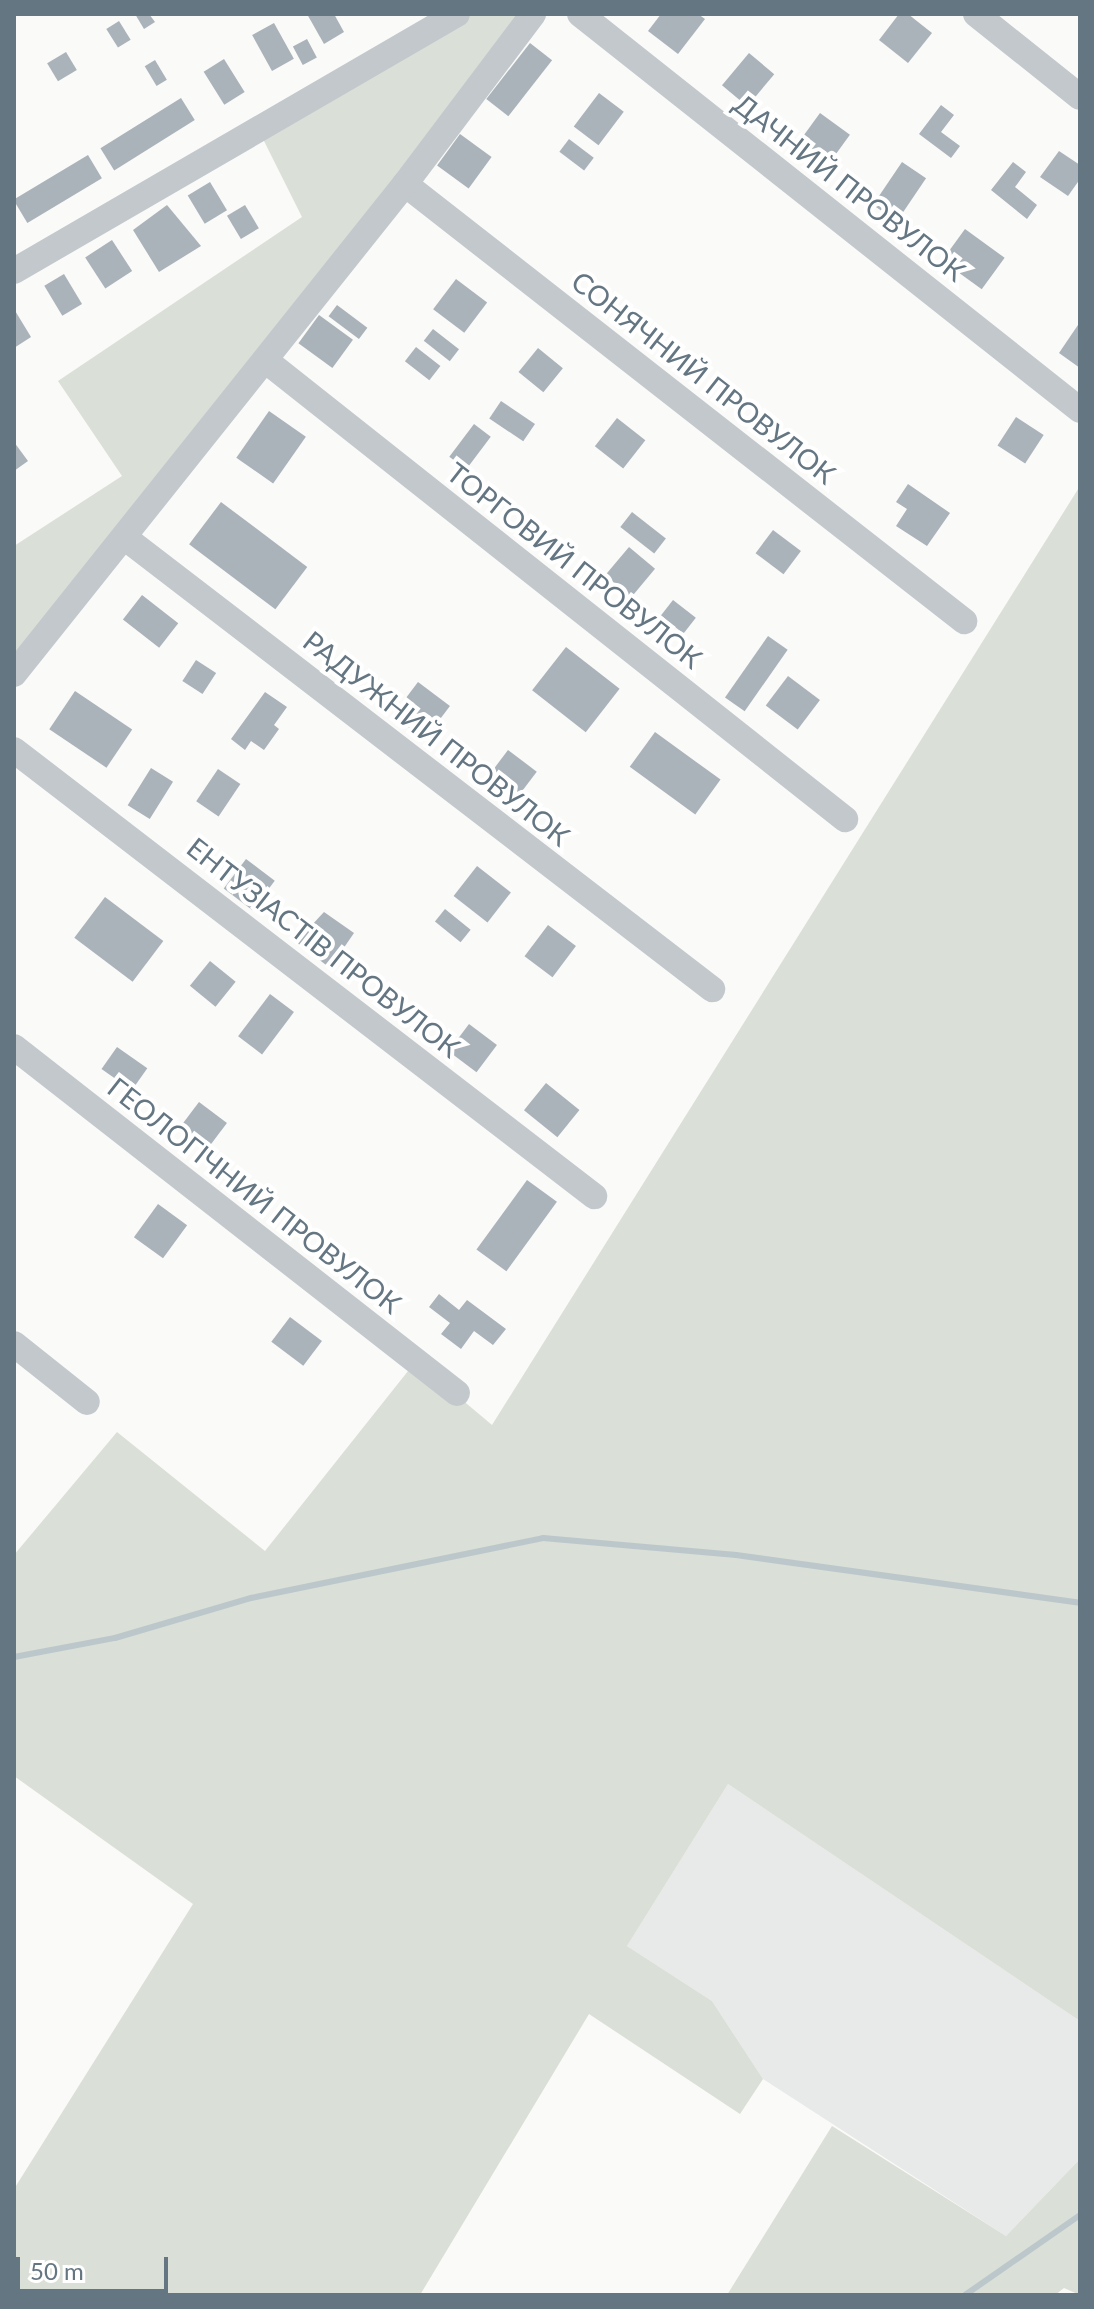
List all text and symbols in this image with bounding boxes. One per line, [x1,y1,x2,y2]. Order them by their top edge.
street label: ДАЧНИЙ ПРОВУЛОК [728,86,972,288]
street label: СОНЯЧНИЙ ПРОВУЛОК [565,264,843,490]
street label: ТОРГОВИЙ ПРОВУЛОК [441,455,709,675]
street label: РАДУЖНИЙ ПРОВУЛОК [297,623,577,853]
street label: ЕНТУЗІАСТІВ ПРОВУЛОК [181,830,467,1064]
street label: ГЕОЛОГІЧНИЙ ПРОВУЛОК [102,1070,408,1320]
scale bar [20,2241,172,2291]
text: 50 m [30,2256,84,2285]

